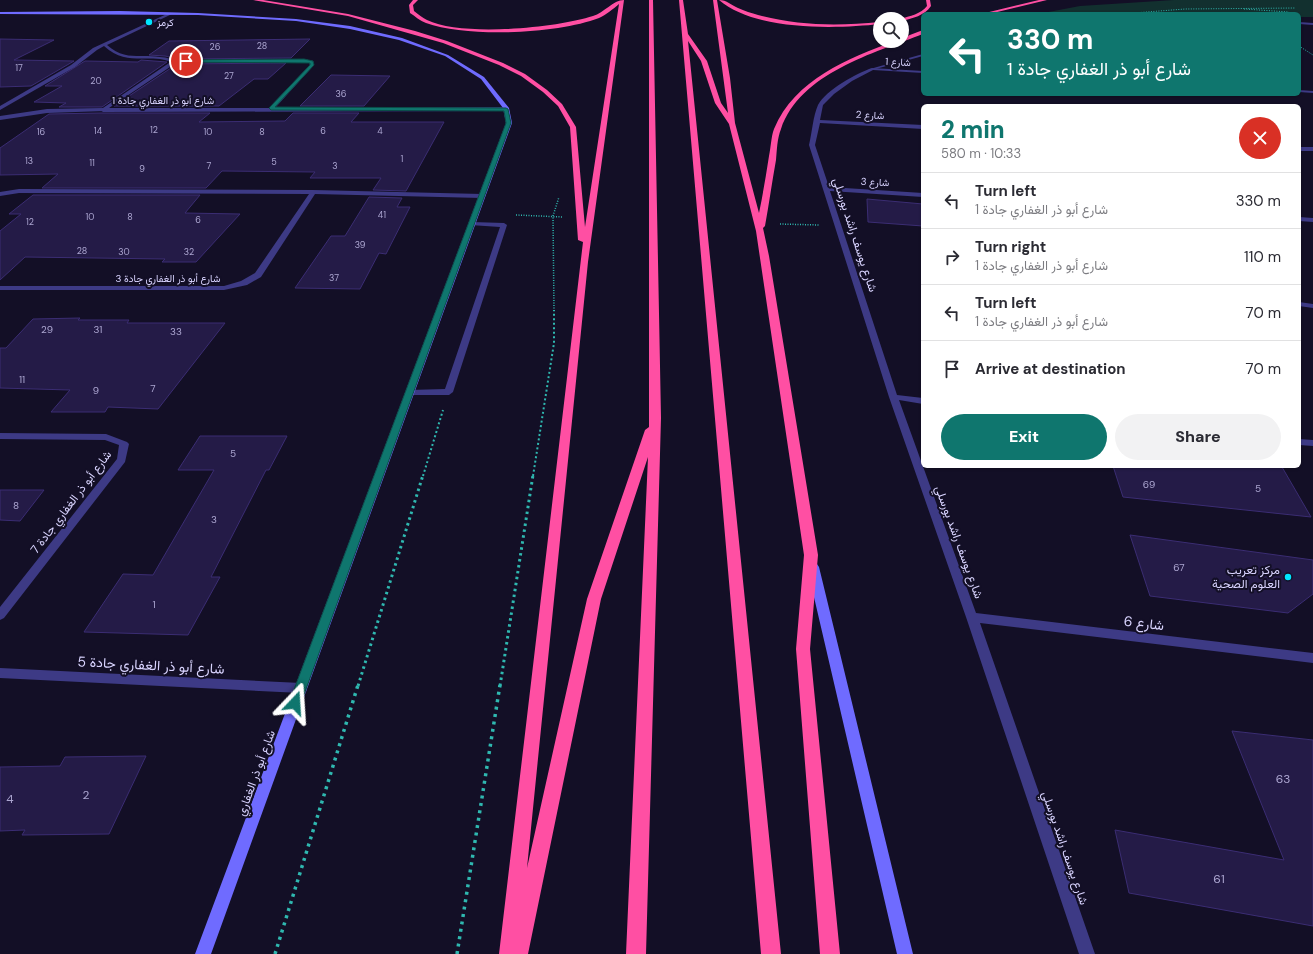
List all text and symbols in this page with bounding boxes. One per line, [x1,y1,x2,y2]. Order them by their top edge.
map controls [873,12,909,48]
button: search [873,12,909,48]
place label: كرمز [156,16,174,29]
marker: كرمز [144,17,154,27]
text: 330 m [1007,21,1093,58]
icon: left [941,28,993,80]
house number: 28 [257,40,267,52]
house number: 26 [210,41,221,53]
pin [169,44,203,78]
icon: arrive [175,50,197,72]
street label: شارع 1 [885,55,911,69]
text: شارع أبو ذر الغفاري جادة 1 [1007,57,1191,81]
house number: 17 [15,62,23,74]
house number: 27 [224,70,234,82]
house number: 20 [90,75,102,87]
house number: 36 [336,88,347,100]
street label: شارع أبو ذر الغفاري جادة 1 [112,94,214,109]
street label: شارع 2 [855,108,885,122]
text: 2 min [941,114,1005,145]
button: close [1239,117,1281,159]
house number: 12 [150,124,158,136]
house number: 14 [94,125,103,137]
house number: 6 [320,125,326,137]
house number: 4 [377,125,383,137]
house number: 16 [37,126,46,138]
house number: 10 [204,126,212,138]
house number: 8 [259,126,265,138]
text: 580 m · 10:33 [941,145,1021,162]
house number: 1 [401,153,404,165]
house number: 13 [25,155,33,167]
house number: 5 [271,156,277,168]
house number: 11 [89,157,95,169]
house number: 7 [207,160,212,172]
house number: 3 [332,160,338,172]
house number: 9 [139,163,145,175]
street label: شارع 3 [860,175,890,189]
street label: شارع يوسف راشد بورسلي [827,176,881,295]
text: Turn left [975,181,1036,201]
icon: left [941,190,963,212]
text: 330 m [1236,191,1281,211]
text: شارع أبو ذر الغفاري جادة 1 [975,201,1108,218]
house number: 41 [378,209,386,221]
house number: 10 [86,211,94,223]
house number: 8 [127,211,133,223]
house number: 6 [195,214,201,226]
house number: 12 [26,216,34,228]
text: Turn right [975,237,1046,257]
house number: 39 [355,239,366,251]
house number: 28 [77,245,87,257]
house number: 30 [118,246,130,258]
house number: 32 [184,246,194,258]
icon: right [941,246,963,268]
text: 110 m [1244,247,1281,267]
text: شارع أبو ذر الغفاري جادة 1 [975,257,1108,274]
street label: شارع أبو ذر الغفاري جادة 3 [115,272,221,287]
house number: 37 [329,272,339,284]
text: Turn left [975,293,1036,313]
icon: left [941,302,963,324]
text: 70 m [1246,303,1281,323]
text: شارع أبو ذر الغفاري جادة 1 [975,313,1108,330]
house number: 29 [41,323,53,336]
house number: 31 [94,323,102,336]
house number: 33 [170,325,182,338]
icon: arrive [941,358,963,380]
text: Arrive at destination [975,359,1126,379]
text: 70 m [1246,359,1281,379]
house number: 11 [19,373,25,386]
house number: 7 [150,382,156,395]
house number: 9 [93,384,99,397]
button: Exit [941,414,1107,460]
button: Share [1115,414,1281,460]
street label: شارع أبو ذر الغفاري جادة 7 [27,447,117,558]
house number: 5 [230,447,236,460]
house number: 69 [1143,478,1155,491]
house number: 5 [1255,482,1261,495]
street label: شارع يوسف راشد بورسلي [929,483,987,601]
house number: 8 [13,499,19,512]
house number: 3 [211,513,217,526]
house number: 67 [1173,561,1185,574]
place label: مركز تعريب العلوم الصحية [1212,562,1280,592]
marker: مركز تعريب العلوم الصحية [1283,572,1293,582]
house number: 1 [152,598,156,611]
street label: شارع 6 [1122,612,1165,636]
street label: شارع أبو ذر الغفاري جادة 5 [77,652,225,681]
position arrow [274,682,316,724]
street label: شارع أبو ذر الغفاري [233,728,281,819]
house number: 63 [1276,771,1290,787]
house number: 2 [83,787,90,803]
street label: شارع يوسف راشد بورسلي [1036,789,1092,908]
house number: 4 [6,791,14,807]
house number: 61 [1213,871,1225,887]

